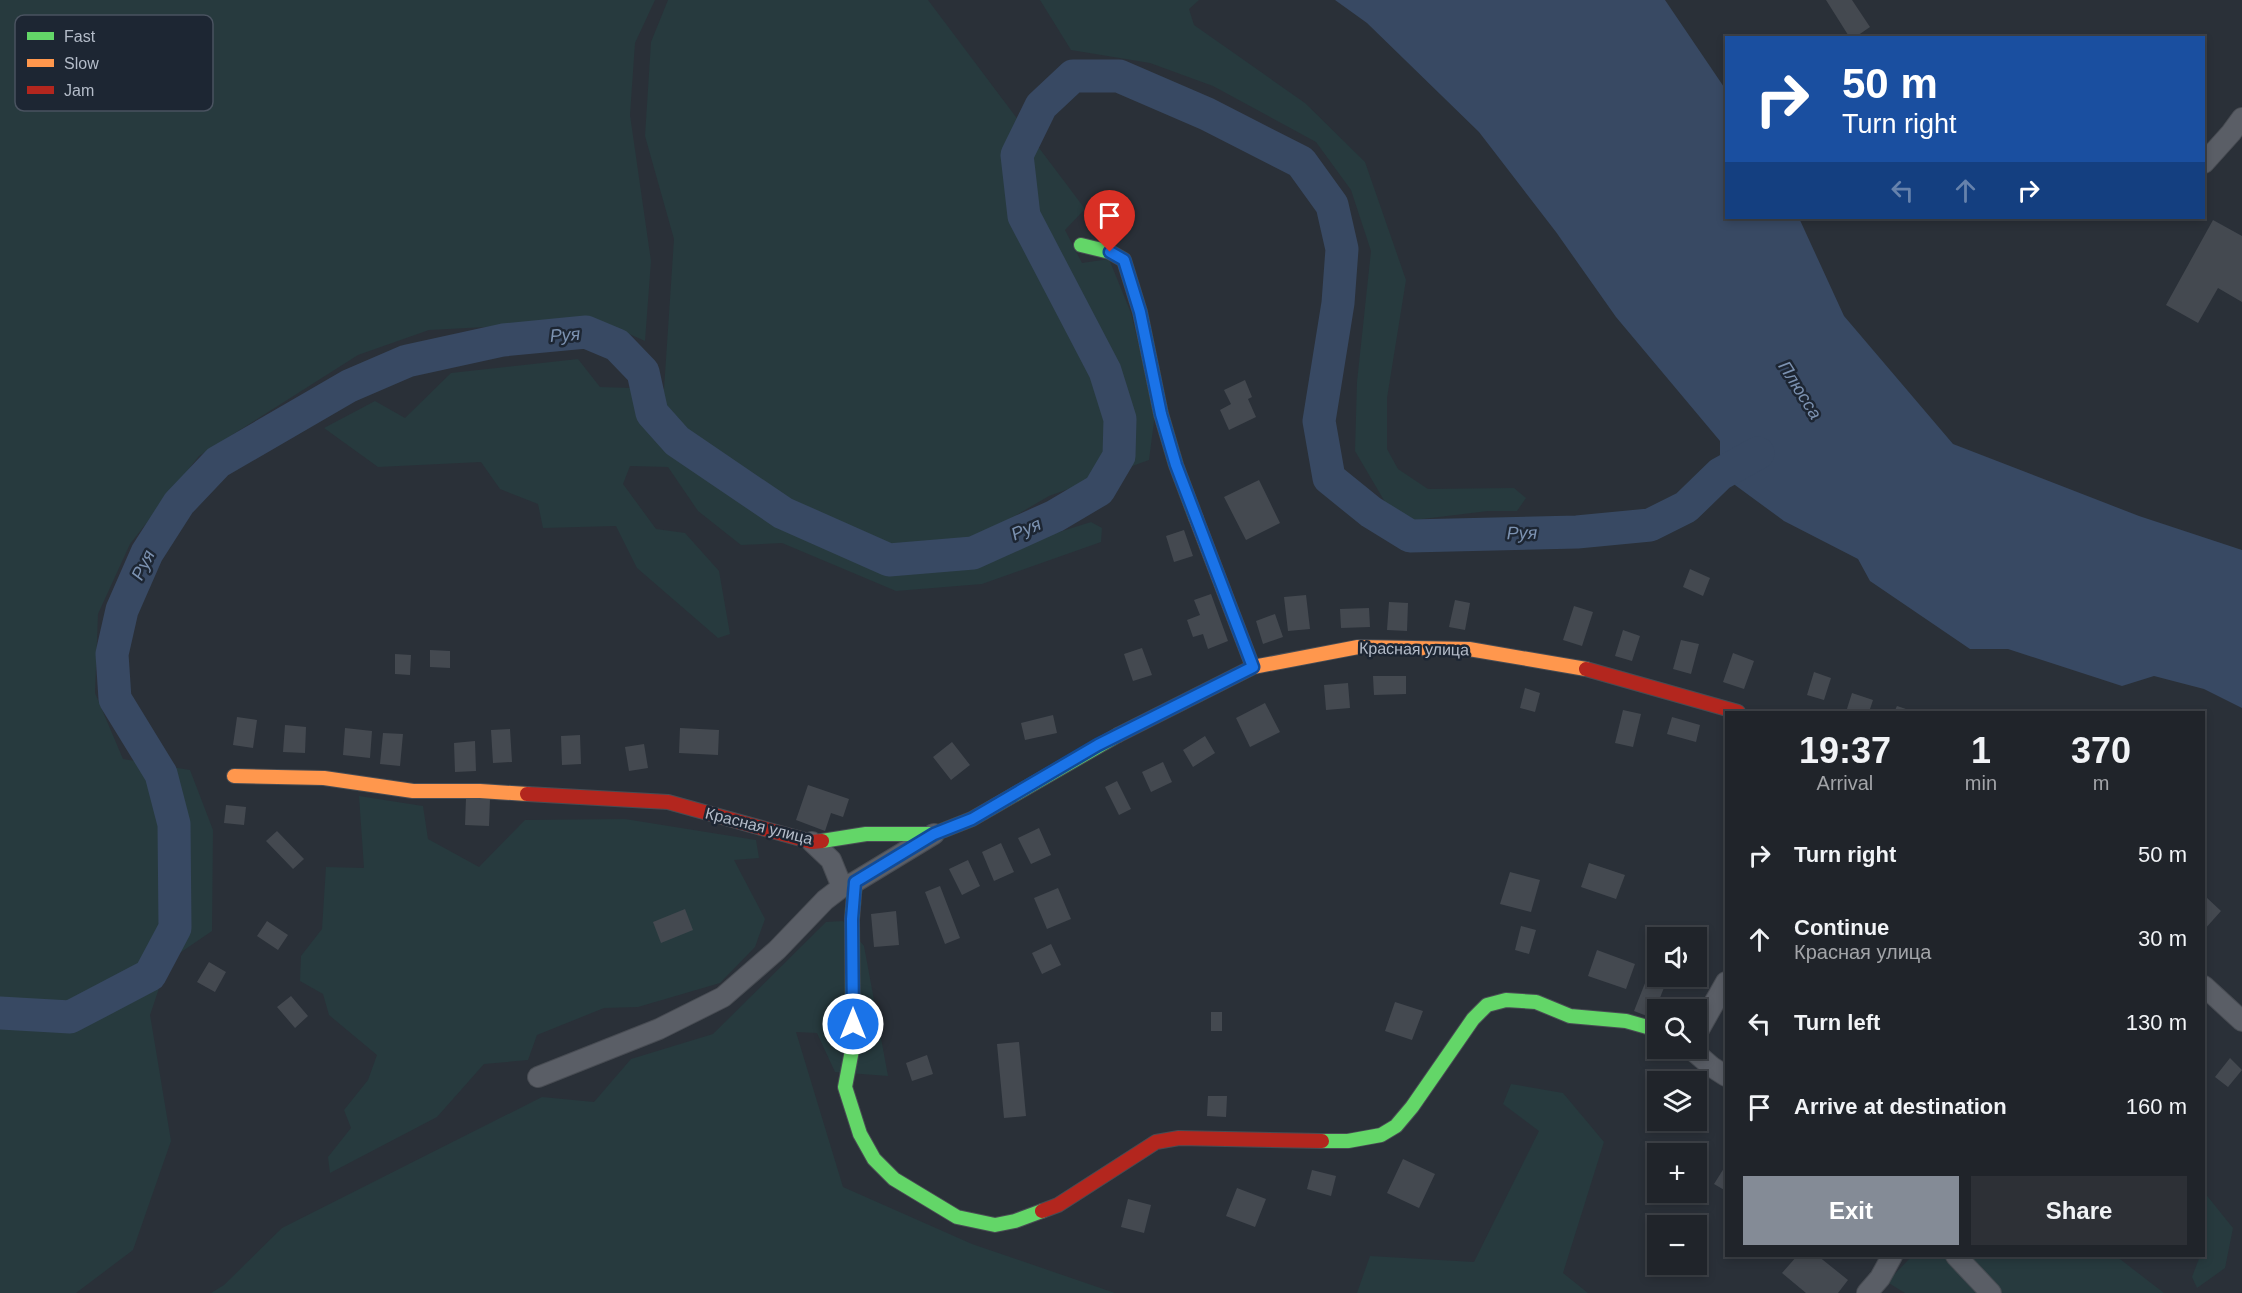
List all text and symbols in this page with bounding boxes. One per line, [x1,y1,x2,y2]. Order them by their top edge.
legend [15,15,213,111]
text: Fast [64,28,96,45]
text: Slow [64,55,99,72]
icon: right [1743,60,1821,138]
text: 50 m [1842,60,1938,107]
text: Jam [64,82,94,99]
text: Turn right [1842,109,1957,139]
icon: left [1886,174,1919,207]
icon: ahead [1949,174,1982,207]
icon: right [2012,174,2045,207]
pin [1084,190,1135,252]
icon: arrive [1093,199,1126,232]
water label: Руя [549,324,581,346]
water label: Плюсса [1774,357,1826,423]
water label: Руя [1008,513,1044,544]
water label: Руя [1507,523,1538,543]
water label: Руя [127,547,159,583]
street label: Красная улица [1359,640,1469,658]
text: 19:37 [1799,730,1891,771]
text: 1 [1971,730,1991,771]
text: 370 [2071,730,2131,771]
text: Arrival [1817,772,1873,794]
text: min [1965,772,1997,794]
text: m [2093,772,2109,794]
street label: Красная улица [704,804,814,848]
icon: right [1743,839,1776,872]
text: Turn right [1794,842,1896,867]
text: 50 m [2138,842,2187,867]
text: Continue [1794,915,1889,940]
icon: ahead [1743,923,1776,956]
text: 30 m [2138,926,2187,951]
map controls [1647,927,1707,1275]
button: sound [1647,927,1707,987]
text: Красная улица [1794,941,1931,963]
position arrow [821,992,885,1056]
button: search [1647,999,1707,1059]
icon: left [1743,1007,1776,1040]
text: Turn left [1794,1010,1880,1035]
text: 130 m [2126,1010,2187,1035]
button: layers [1647,1071,1707,1131]
icon: arrive [1743,1091,1776,1124]
text: Arrive at destination [1794,1094,2007,1119]
text: 160 m [2126,1094,2187,1119]
button: + [1647,1143,1707,1203]
button: Exit [1743,1176,1959,1245]
button: Share [1971,1176,2187,1245]
button: − [1647,1215,1707,1275]

